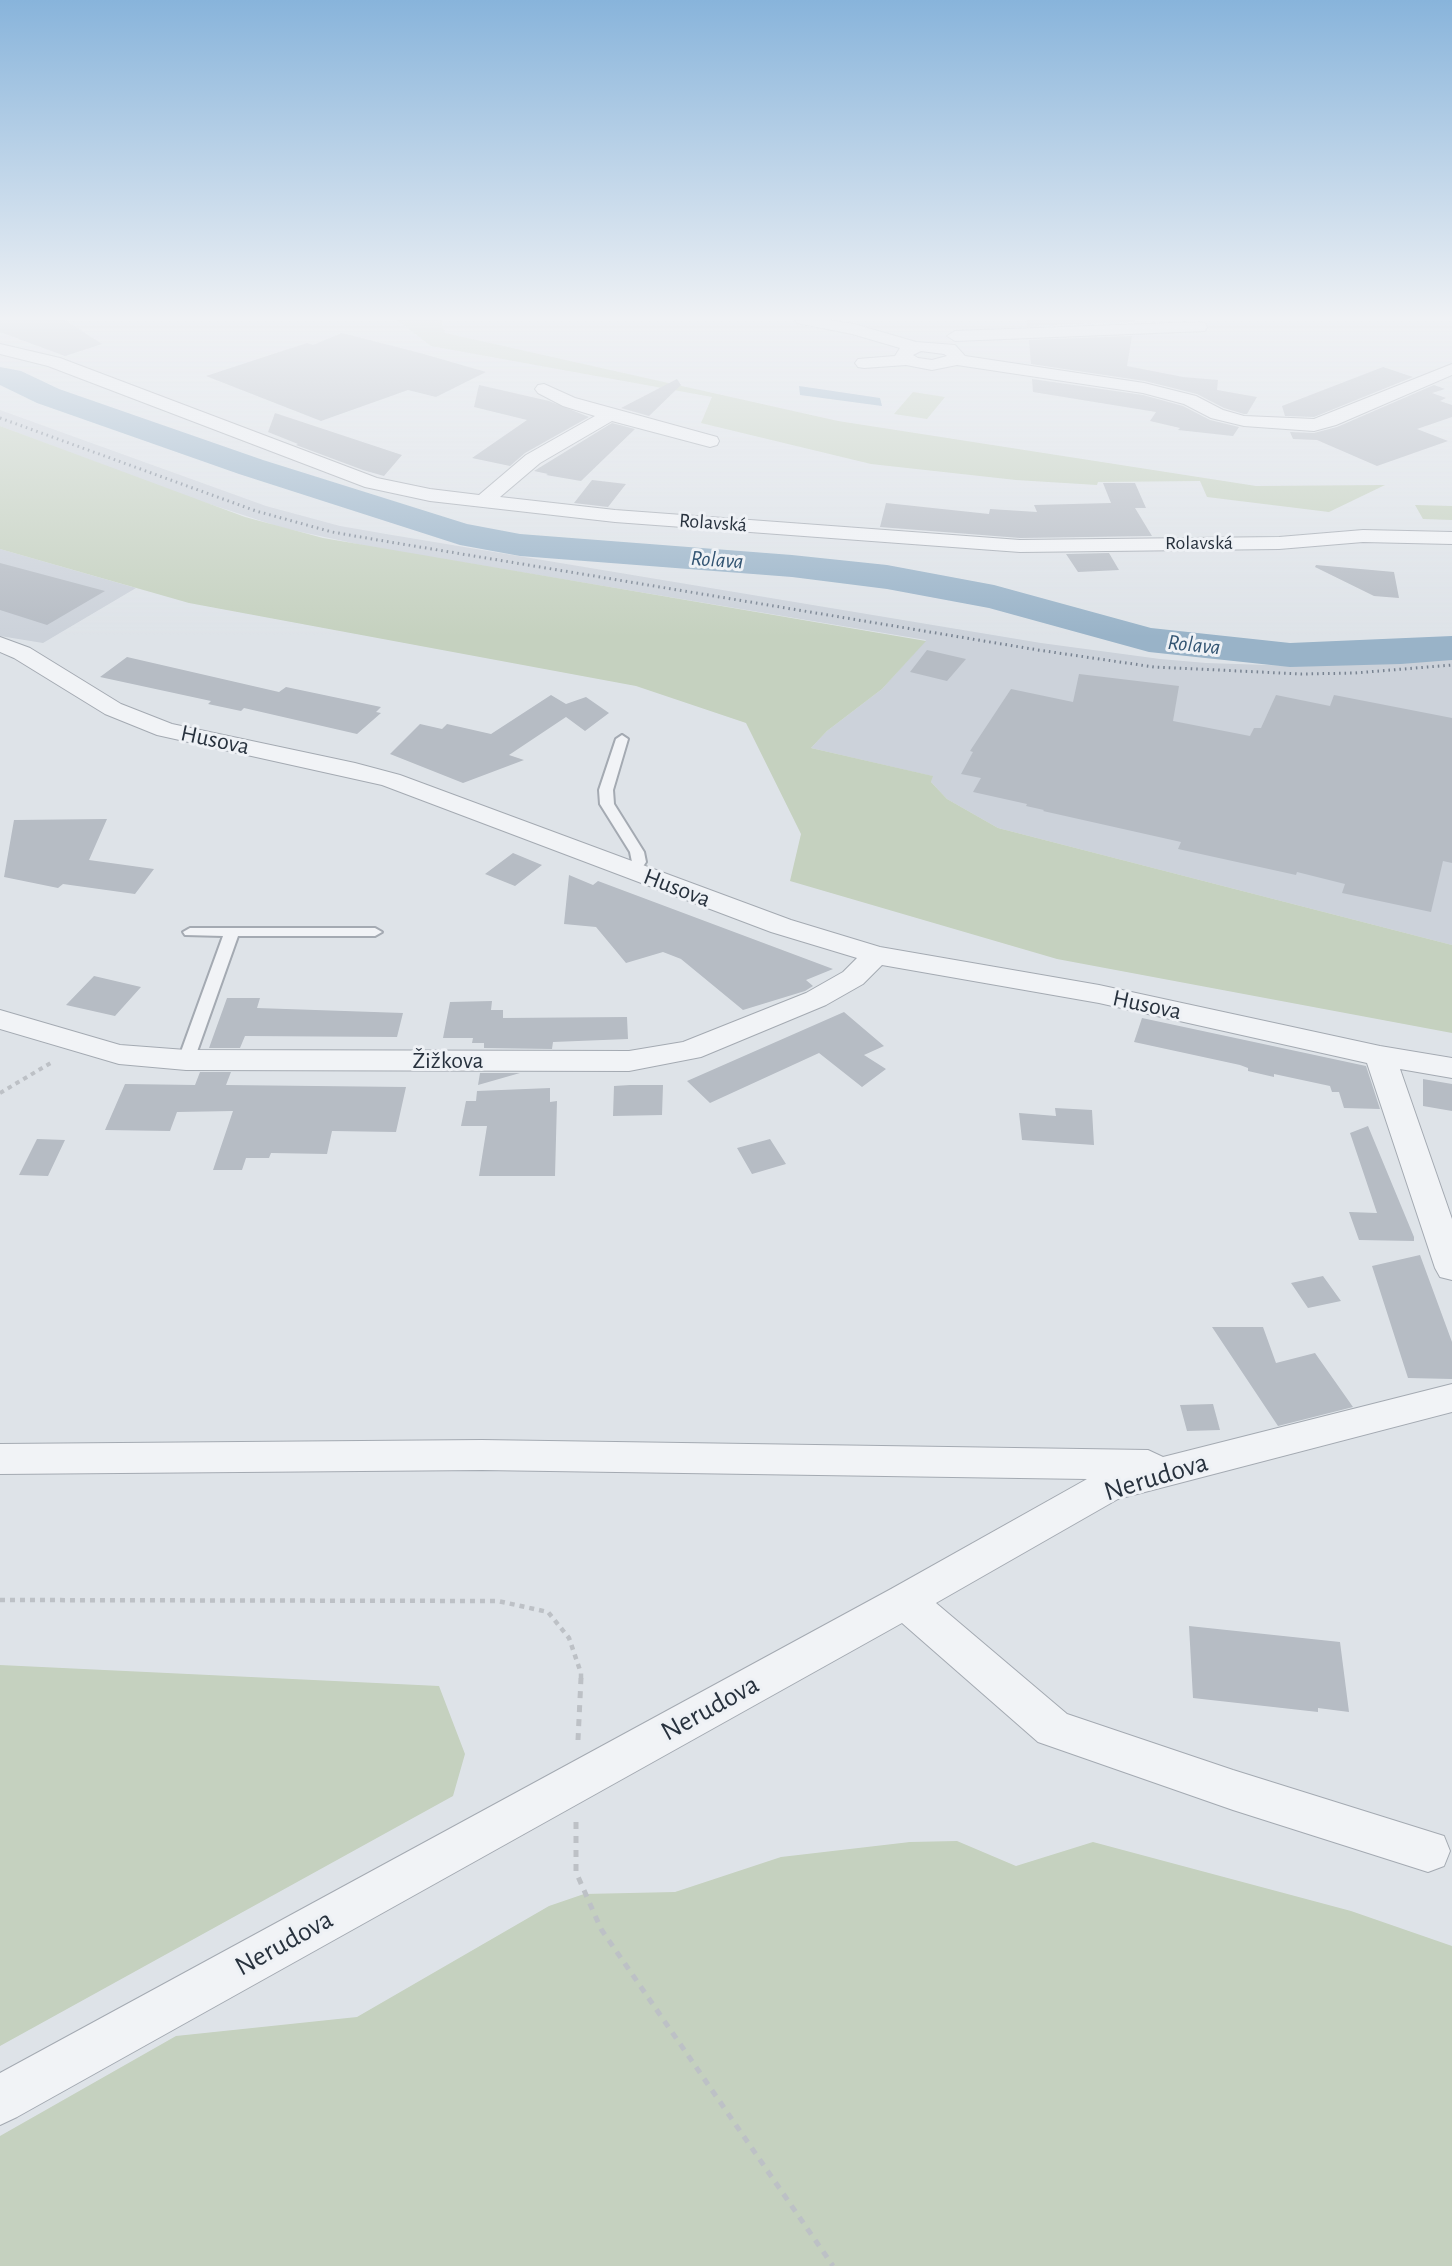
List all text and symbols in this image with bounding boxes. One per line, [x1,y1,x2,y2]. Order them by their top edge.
street label: Rolavská [678,509,748,537]
street label: Rolavská [1165,531,1233,555]
water label: Rolava [690,545,744,575]
water label: Rolava [1166,629,1222,661]
street label: Husova [178,719,252,761]
street label: Husova [639,862,715,914]
street label: Husova [1110,984,1184,1026]
street label: Žižkova [412,1047,484,1075]
street label: Nerudova [1100,1445,1212,1509]
street label: Nerudova [655,1667,765,1749]
street label: Nerudova [229,1902,339,1984]

